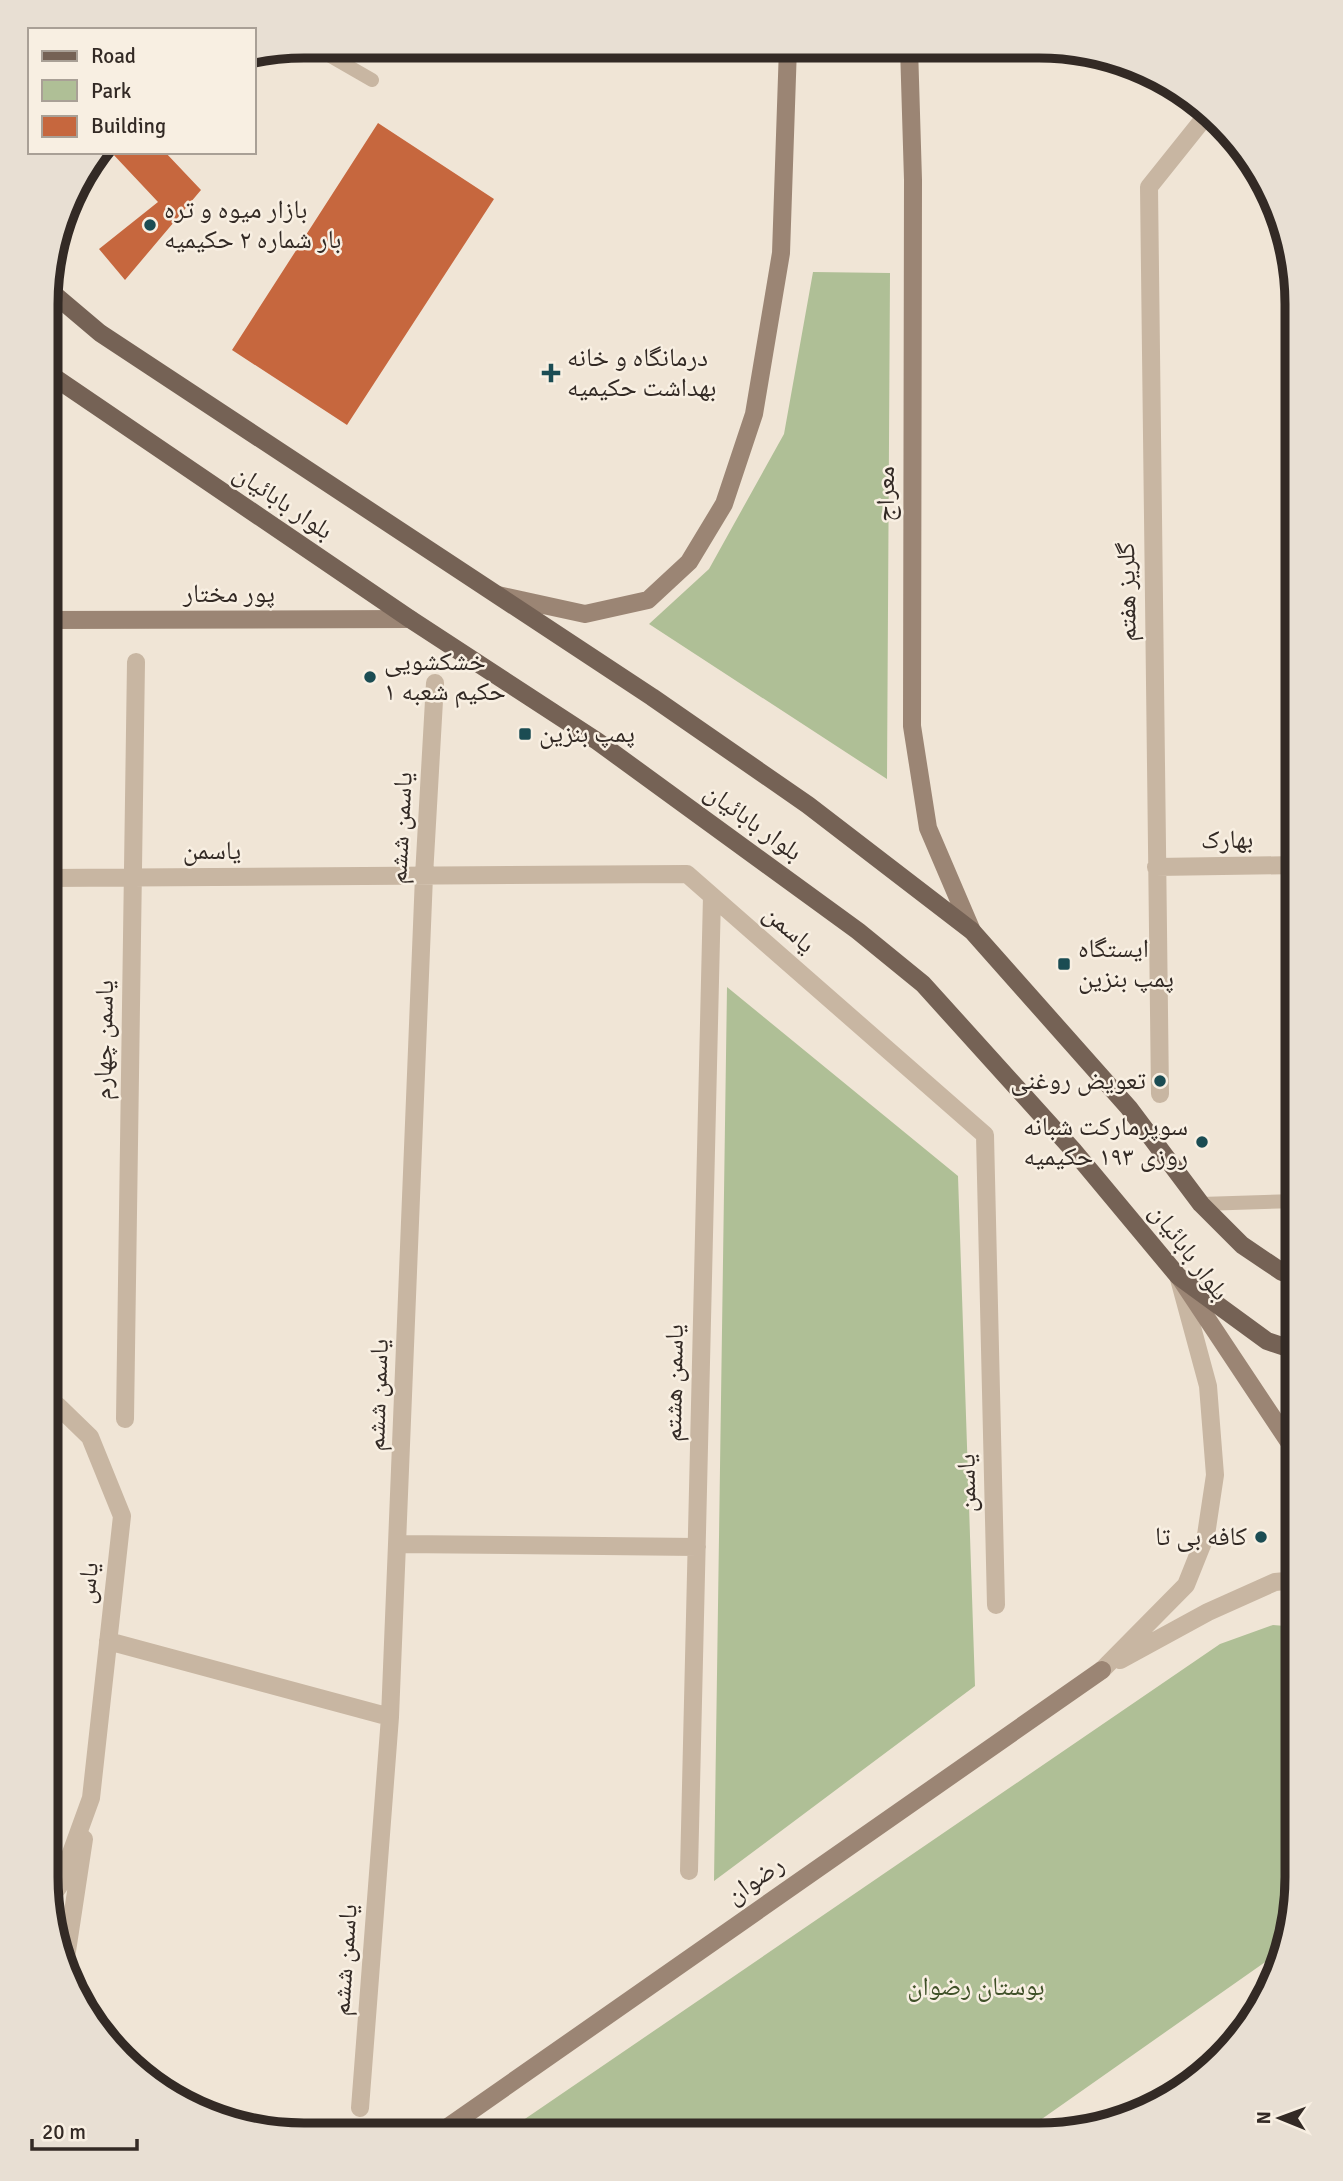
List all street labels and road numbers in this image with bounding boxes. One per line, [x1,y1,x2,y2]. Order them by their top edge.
street label: بلوار بابائیان [227,457,339,547]
street label: معراج [870,466,902,522]
street label: گلریز هفتم [1110,542,1144,642]
street label: پور مختار [182,578,275,610]
street label: یاسمن ششم [382,771,420,885]
street label: بلوار بابائیان [698,776,808,868]
street label: بهارک [1200,824,1254,856]
street label: یاسمن [183,835,241,867]
street label: یاسمن [756,898,822,960]
street label: یاسمن چهارم [87,980,122,1100]
street label: بلوار بابائیان [1142,1197,1236,1307]
street label: یاسمن هشتم [657,1324,691,1442]
street label: یاسمن ششم [360,1338,396,1452]
street label: یاسمن [950,1453,984,1513]
street label: یاس [70,1561,106,1605]
street label: رضوان [720,1849,790,1911]
street label: یاسمن ششم [325,1903,365,2017]

